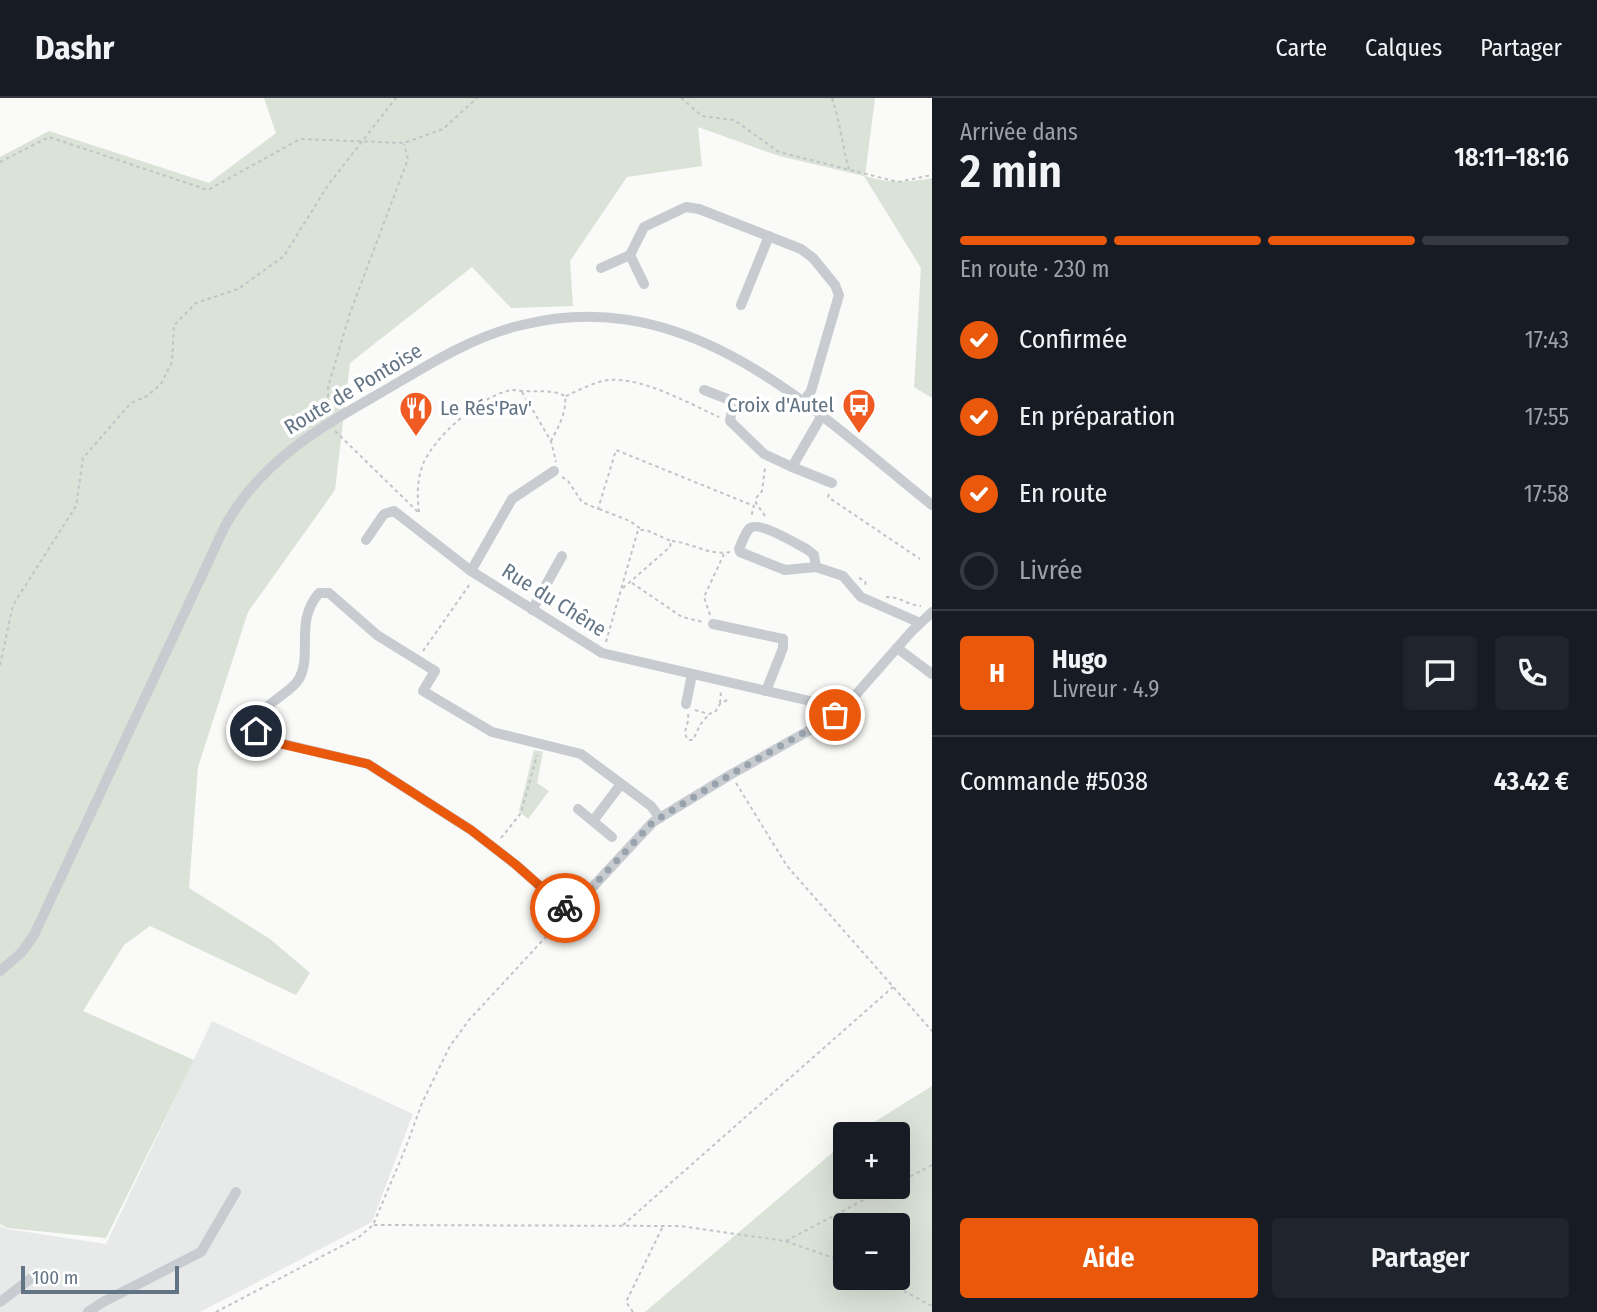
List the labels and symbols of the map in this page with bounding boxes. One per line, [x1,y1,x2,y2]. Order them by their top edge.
street label: Route de Pontoise [279,338,427,440]
bus stop icon: Croix d'Autel [840,386,878,435]
restaurant icon: Le Rés'Pav' [397,389,435,438]
place label: Croix d'Autel [727,392,834,418]
place label: Le Rés'Pav' [440,395,532,421]
street label: Rue du Chêne [497,558,611,642]
pin [805,685,865,745]
pin [226,701,286,761]
courier [530,873,600,943]
scale bar [21,1263,178,1295]

